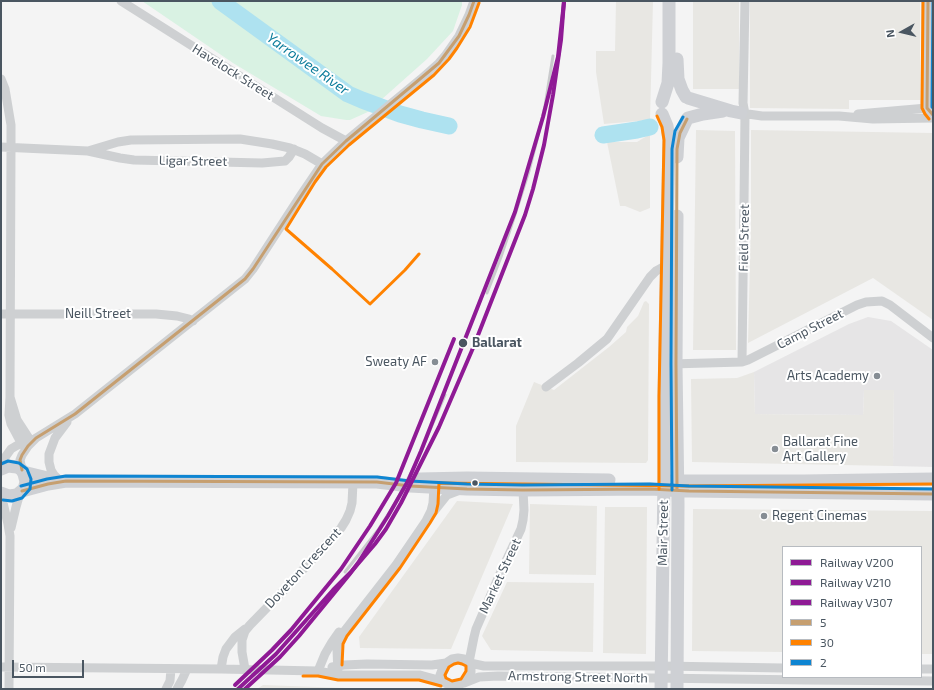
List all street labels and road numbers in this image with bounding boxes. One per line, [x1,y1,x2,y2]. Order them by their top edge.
street label: Havelock Street [189,41,277,103]
street label: Ligar Street [159,153,227,169]
street label: Field Street [736,204,752,272]
street label: Neill Street [65,306,131,322]
street label: Camp Street [774,306,846,352]
street label: Mair Street [655,500,671,566]
street label: Doveton Crescent [262,525,344,611]
street label: Market Street [476,536,524,616]
street label: Armstrong Street North [508,668,648,686]

